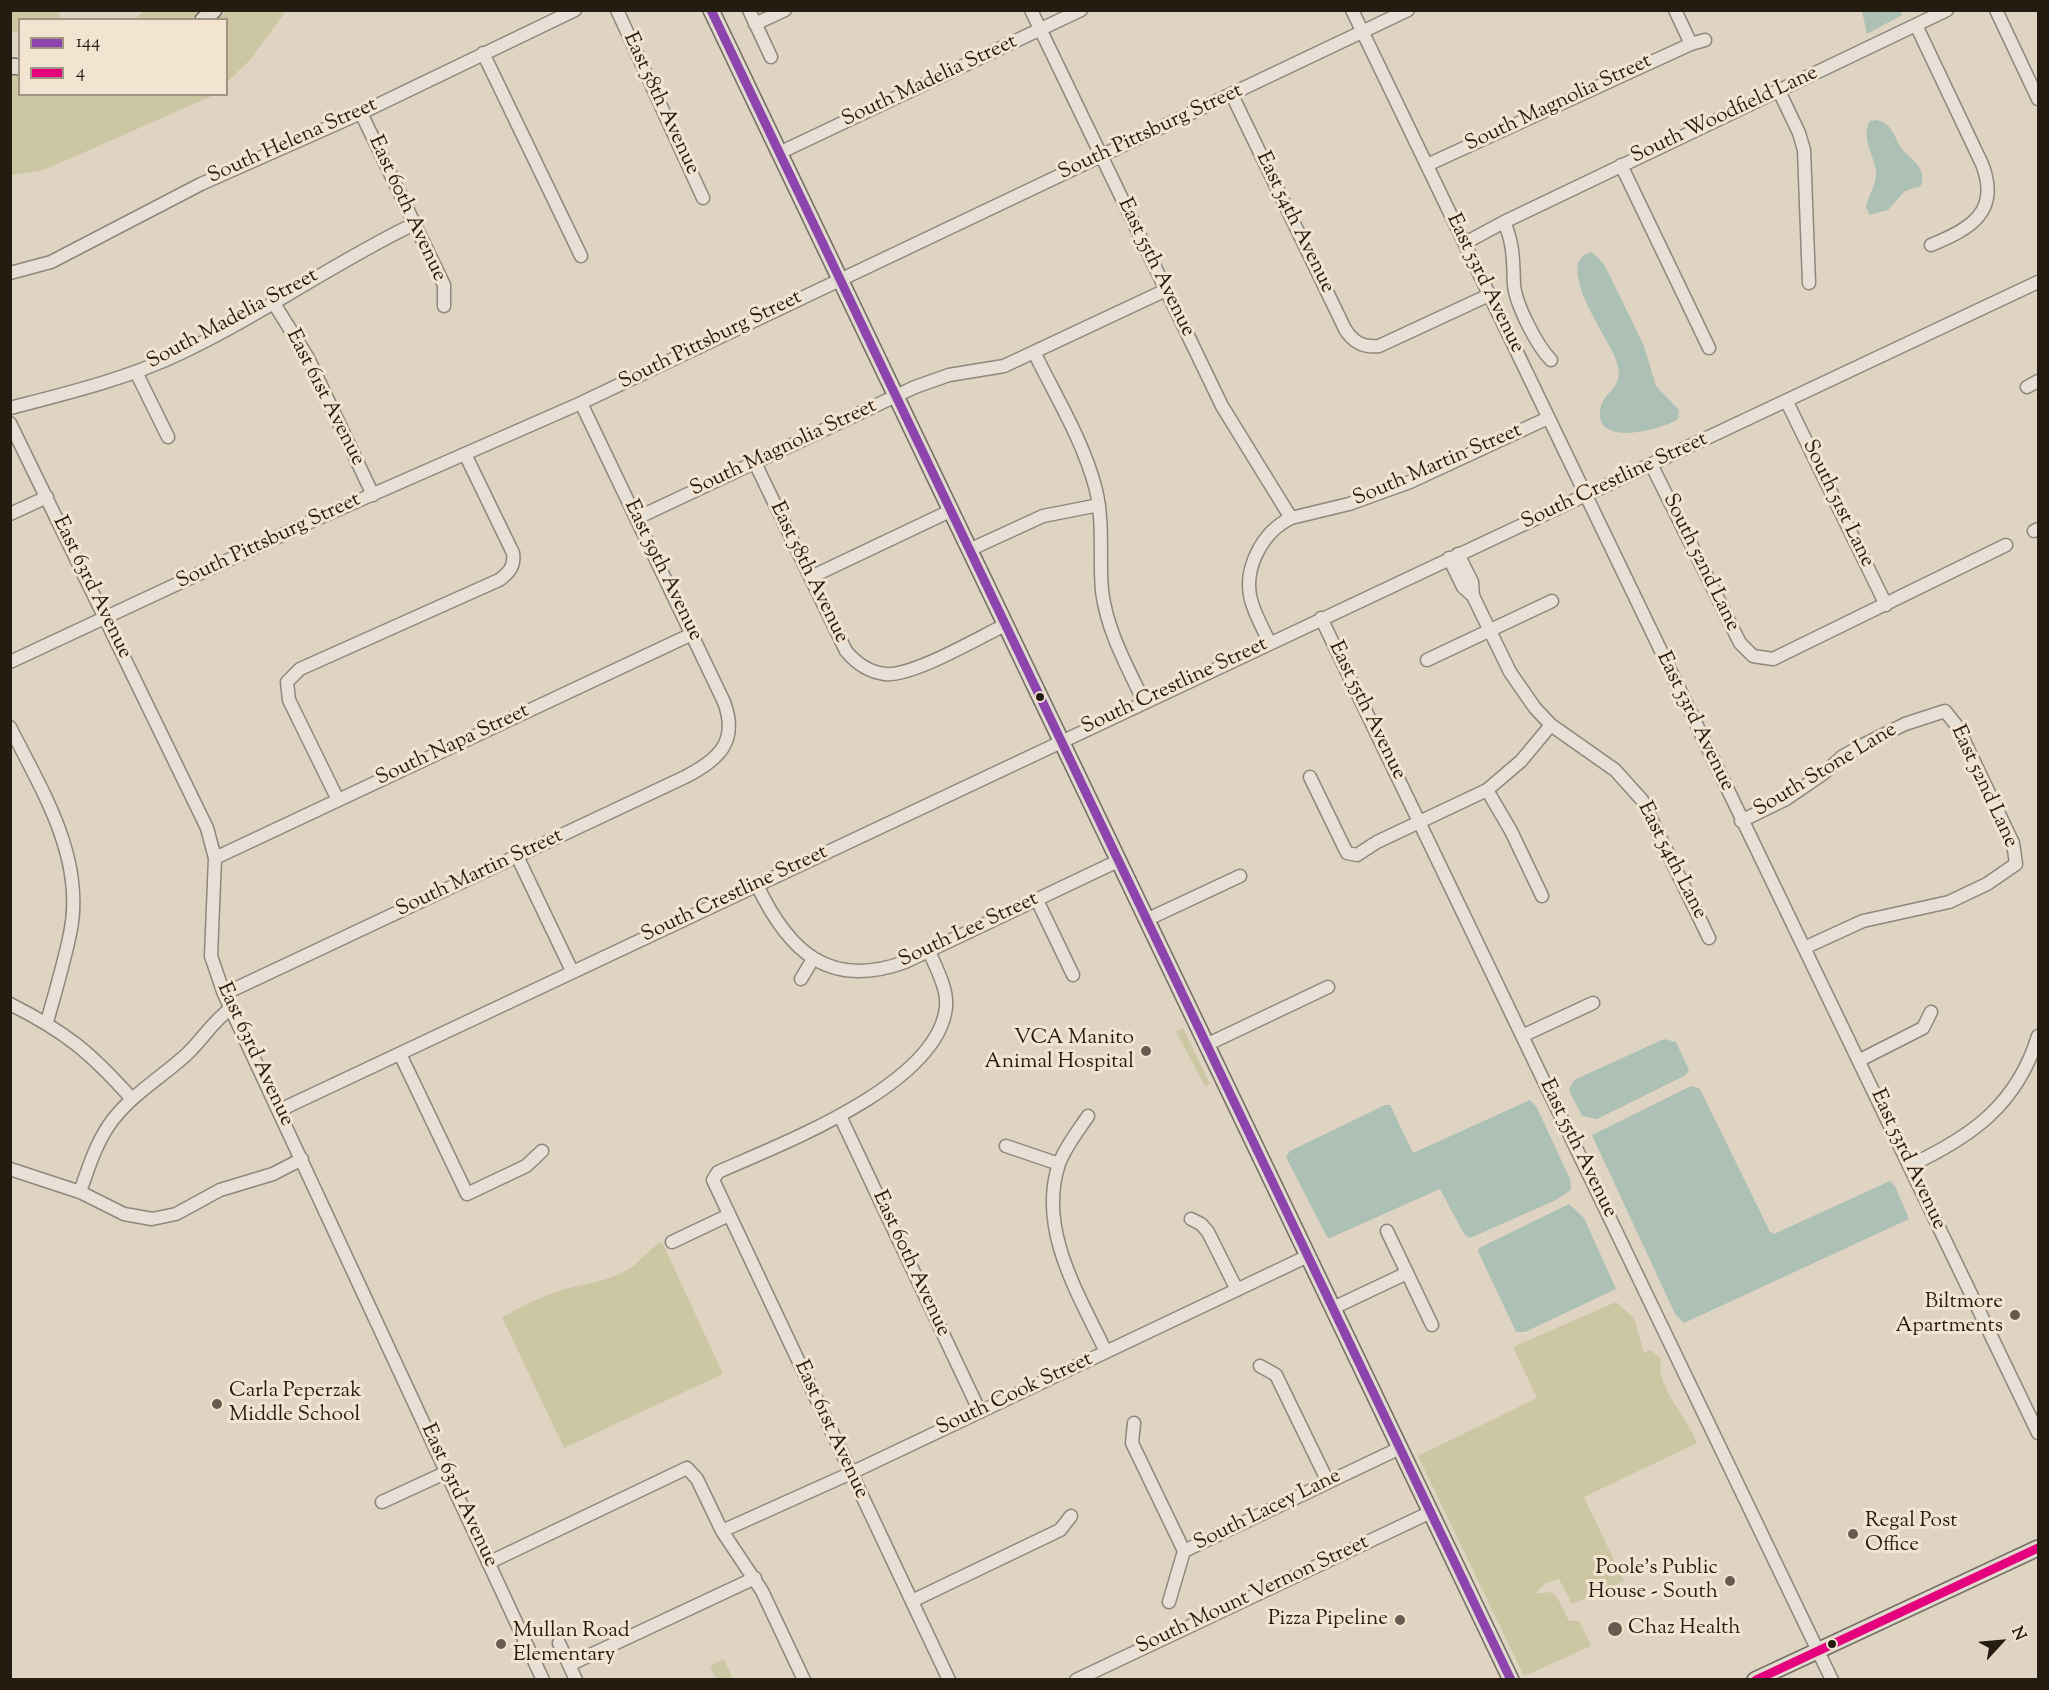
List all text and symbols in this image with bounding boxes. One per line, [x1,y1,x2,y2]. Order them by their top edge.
legend [18,18,228,96]
street label: East 58th Avenue [616,29,704,179]
text: 144 [76,30,100,56]
street label: South Madelia Street [838,30,1022,134]
street label: South Magnolia Street [1462,50,1656,158]
text: 4 [76,60,85,86]
street label: South Woodfield Lane [1627,62,1823,170]
street label: South Pittsburg Street [1055,79,1247,187]
street label: South Helena Street [204,93,382,191]
street label: East 60th Avenue [361,132,451,286]
street label: East 54th Avenue [1249,148,1339,298]
street label: East 55th Avenue [1111,195,1199,341]
street label: East 53rd Avenue [1439,210,1529,358]
street label: South Madelia Street [143,264,323,376]
street label: South Pittsburg Street [615,286,807,396]
street label: East 61st Avenue [279,326,369,470]
street label: South Magnolia Street [687,395,881,503]
street label: South Martin Street [1350,419,1526,513]
street label: South Crestline Street [1518,428,1712,536]
street label: South 51st Lane [1795,436,1879,572]
street label: South Pittsburg Street [173,488,365,596]
street label: South 52nd Lane [1656,490,1744,636]
street label: East 59th Avenue [617,496,707,646]
street label: East 58th Avenue [763,498,853,648]
street label: East 63rd Avenue [46,513,136,663]
street label: South Crestline Street [1078,633,1272,741]
street label: East 55th Avenue [1322,638,1410,784]
street label: East 53rd Avenue [1649,648,1739,796]
unlabelled marker [1034,691,1046,703]
street label: South Napa Street [372,699,534,793]
street label: South Stone Lane [1750,718,1902,824]
street label: East 52nd Lane [1944,722,2022,852]
street label: East 54th Lane [1631,798,1711,924]
street label: South Martin Street [393,824,567,924]
street label: South Crestline Street [638,841,832,949]
street label: South Lee Street [895,888,1043,974]
street label: East 63rd Avenue [210,979,298,1131]
place label: VCA Manito Animal Hospital [985,1026,1134,1076]
marker: VCA Manito Animal Hospital [1139,1044,1153,1058]
street label: East 55th Avenue [1533,1076,1621,1222]
street label: East 53rd Avenue [1863,1086,1951,1234]
street label: East 60th Avenue [865,1187,955,1341]
place label: Biltmore Apartments [1895,1290,2003,1340]
marker: Biltmore Apartments [2008,1308,2022,1322]
street label: South Cook Street [933,1348,1097,1442]
street label: East 61st Avenue [787,1357,873,1503]
place label: Carla Peperzak Middle School [229,1379,362,1429]
marker: Carla Peperzak Middle School [210,1397,224,1411]
street label: East 63rd Avenue [414,1420,502,1572]
street label: South Lacey Lane [1190,1465,1346,1557]
place label: Regal Post Office [1865,1509,1957,1559]
marker: Regal Post Office [1846,1527,1860,1541]
street label: South Mount Vernon Street [1133,1531,1373,1661]
place label: Poole's Public House - South [1588,1556,1718,1606]
marker: Poole's Public House - South [1723,1574,1737,1588]
place label: Pizza Pipeline [1268,1607,1388,1633]
north arrow [1971,1612,2031,1672]
marker: Pizza Pipeline [1393,1613,1407,1627]
place label: Chaz Health [1628,1616,1741,1642]
place label: Mullan Road Elementary [513,1619,630,1669]
marker: Chaz Health [1606,1620,1624,1638]
text: N [2004,1623,2031,1645]
marker: Mullan Road Elementary [494,1637,508,1651]
unlabelled marker [1826,1638,1838,1650]

